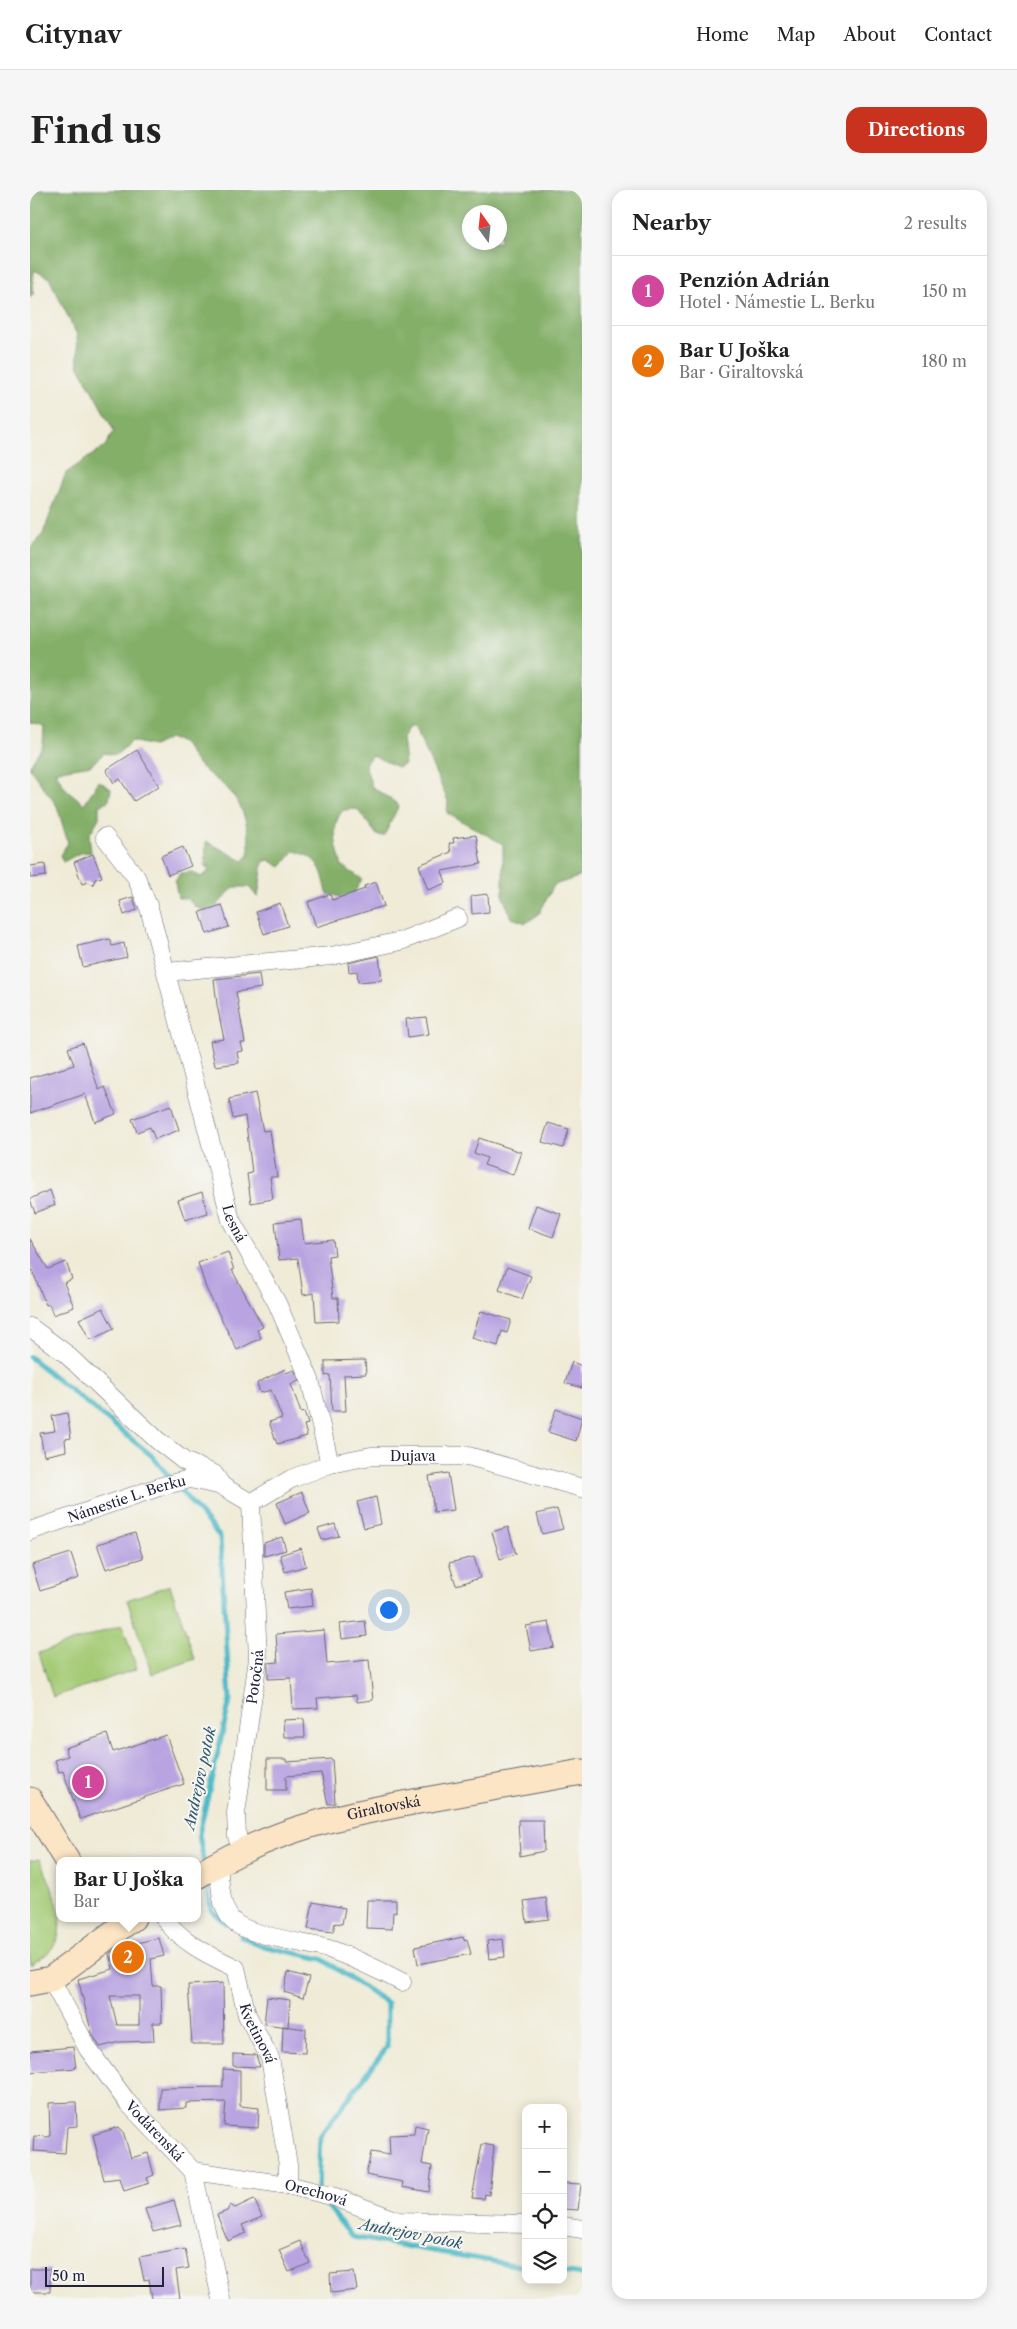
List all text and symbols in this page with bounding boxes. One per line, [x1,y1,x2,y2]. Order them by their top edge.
text: Citynav [25,20,122,49]
text: Home [696,24,749,46]
text: Map [777,24,815,46]
text: About [843,24,896,46]
text: Contact [924,24,992,46]
button: Directions [846,107,987,153]
text: Find us [30,109,162,152]
north arrow [462,205,507,250]
text: Nearby [632,210,711,235]
text: 2 results [904,213,967,233]
text: Penzión Adrián [679,269,830,292]
text: 1 [644,281,652,301]
text: 150 m [922,281,967,301]
text: Hotel · Námestie L. Berku [679,292,875,312]
text: Bar U Joška [679,339,790,362]
text: 2 [643,351,653,371]
text: 180 m [921,351,967,371]
text: Bar · Giraltovská [679,362,803,382]
street label: Lesná [218,1203,251,1246]
street label: Dujava [390,1447,436,1465]
street label: Námestie L. Berku [65,1471,188,1526]
your location [376,1597,402,1623]
street label: Potočná [243,1649,267,1705]
water label: Andrejov potok [179,1725,220,1833]
pin: 1 [72,1763,104,1801]
street label: Giraltovská [345,1792,422,1824]
popup [56,1857,201,1922]
text: Bar U Joška [73,1868,184,1891]
text: Bar [73,1891,100,1911]
pin: 2 [112,1938,144,1976]
street label: Kvetinová [236,2002,280,2065]
street label: Vodárenská [121,2096,188,2165]
map controls [522,2104,567,2284]
button: + [522,2104,567,2149]
button: − [522,2149,567,2194]
street label: Orechová [283,2176,350,2210]
button: locate [522,2194,567,2239]
water label: Andrejov potok [356,2214,464,2253]
button: layers [522,2239,567,2284]
scale bar [45,2264,164,2287]
text: 50 m [52,2267,85,2285]

